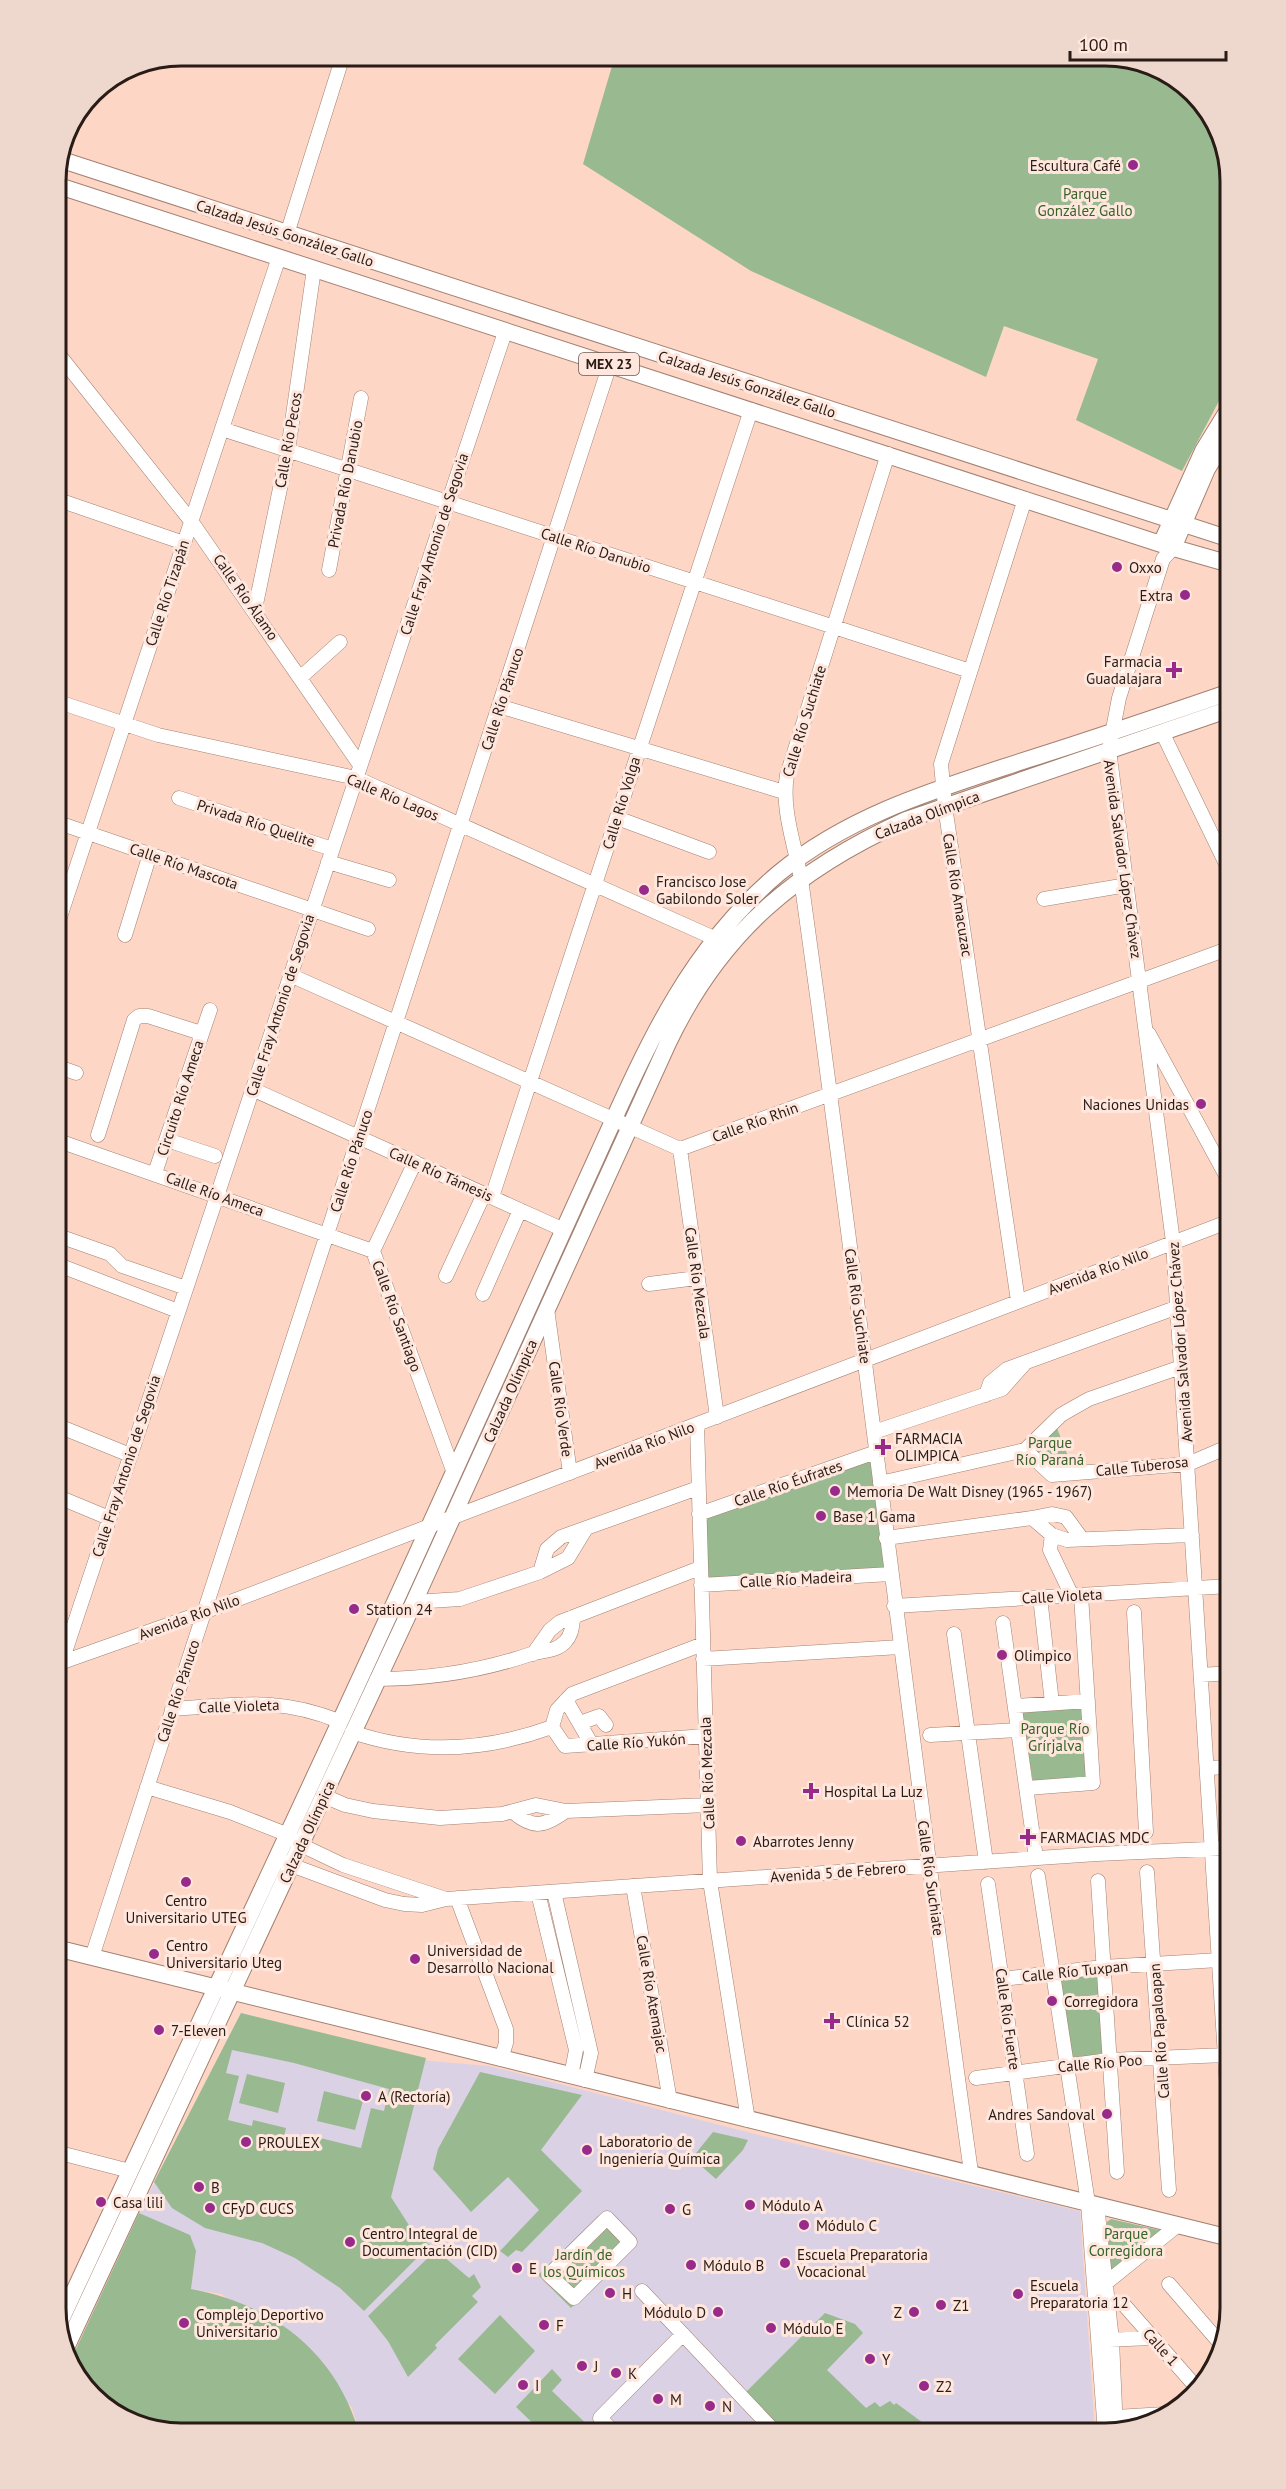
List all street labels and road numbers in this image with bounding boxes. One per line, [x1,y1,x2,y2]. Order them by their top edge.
street label: Calzada Jesús González Gallo [194,195,376,271]
street label: Calzada Jesús González Gallo [656,346,838,422]
road number: MEX 23 [579,353,639,375]
street label: Calle Río Pecos [270,391,306,489]
street label: Privada Río Danubio [323,419,367,549]
street label: Calle Fray Antonio de Segovia [396,451,472,637]
street label: Calle Río Danubio [539,523,653,577]
street label: Calle Río Tizapán [141,537,193,649]
street label: Calle Río Álamo [209,550,283,644]
street label: Calle Río Pánuco [476,645,528,753]
street label: Calle Río Suchiate [778,663,830,779]
street label: Calle Río Volga [598,754,644,852]
street label: Avenida Salvador López Chávez [1100,758,1146,960]
street label: Calle Río Lagos [344,769,442,825]
street label: Calzada Olímpica [872,786,982,844]
street label: Privada Río Quelite [195,795,317,851]
street label: Calle Río Amacuzac [939,832,977,958]
street label: Calle Río Mascota [127,839,241,893]
street label: Calle Fray Antonio de Segovia [242,912,318,1098]
street label: Circuito Río Ameca [152,1038,208,1158]
street label: Calle Río Rhin [709,1098,801,1146]
street label: Calle Río Pánuco [325,1107,377,1215]
street label: Calle Río Támesis [386,1143,496,1205]
street label: Calle Río Ameca [163,1167,267,1221]
street label: Calle Río Mezcala [681,1226,715,1340]
street label: Avenida Salvador López Chávez [1164,1241,1196,1443]
street label: Avenida Río Nilo [1045,1243,1151,1299]
street label: Calle Río Suchiate [841,1247,875,1365]
street label: Calle Río Santiago [368,1258,426,1374]
street label: Calzada Olímpica [479,1336,541,1446]
street label: Calle Río Verde [545,1360,577,1458]
street label: Calle Fray Antonio de Segovia [88,1373,164,1559]
street label: Avenida Río Nilo [591,1417,697,1473]
street label: Calle Tuberosa [1095,1452,1189,1480]
street label: Calle Río Éufrates [731,1456,845,1510]
street label: Calle Río Madeira [739,1567,853,1591]
street label: Calle Violeta [1021,1584,1103,1608]
street label: Avenida Río Nilo [136,1590,242,1644]
street label: Calle Río Pánuco [152,1637,204,1745]
street label: Calle Violeta [198,1695,280,1717]
street label: Calle Río Mezcala [696,1716,718,1830]
street label: Calle Río Yukón [586,1729,686,1755]
street label: Calzada Olímpica [275,1778,339,1886]
street label: Calle Río Suchiate [914,1819,948,1937]
street label: Avenida 5 de Febrero [770,1858,906,1886]
street label: Calle Río Atemajac [632,1934,672,2055]
street label: Calle Río Tuxpan [1021,1956,1129,1986]
street label: Calle Río Papaloapan [1145,1963,1173,2099]
street label: Calle Río Fuerte [991,1967,1025,2071]
street label: Calle Río Poo [1057,2050,1143,2076]
street label: Calle 1 [1139,2324,1183,2370]

